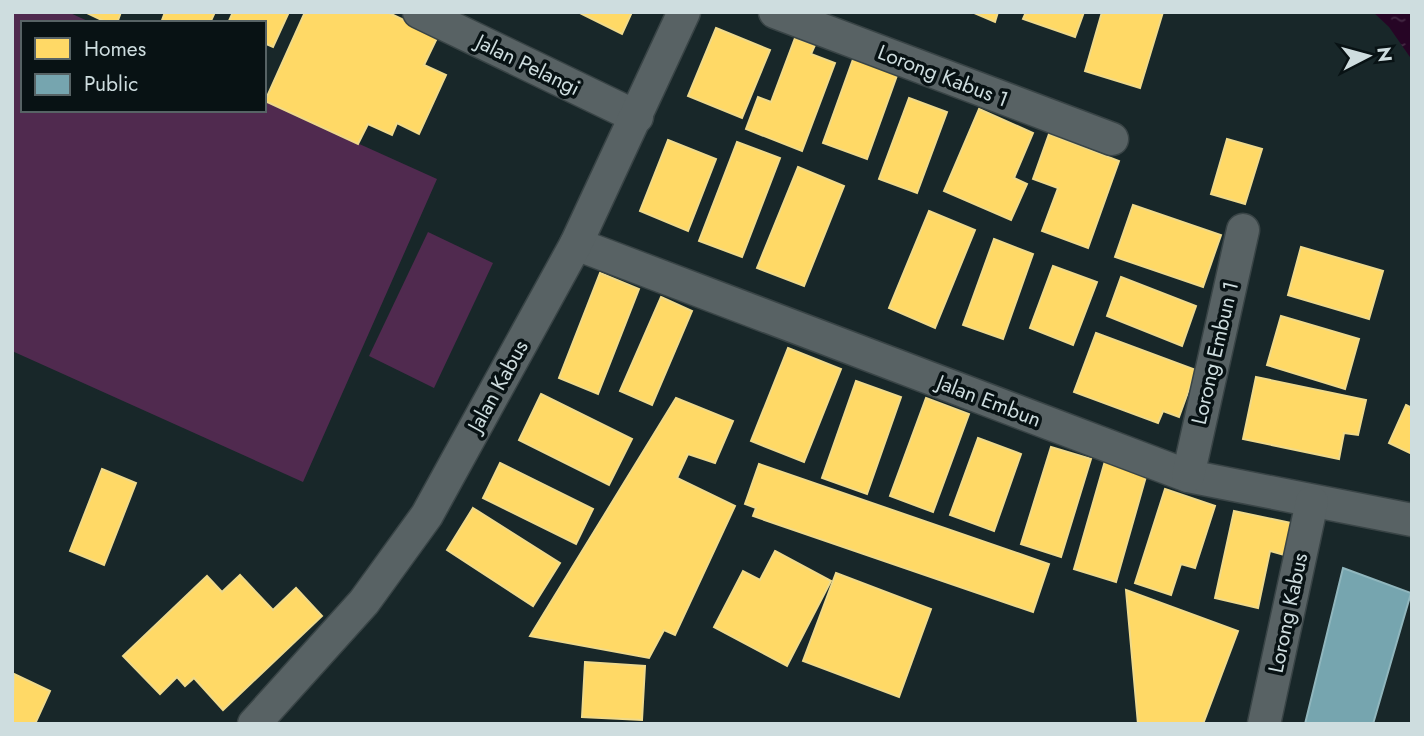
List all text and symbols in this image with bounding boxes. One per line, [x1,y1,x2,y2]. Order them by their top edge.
legend [21,21,266,112]
north arrow [1333,21,1403,91]
street label: Jalan Pelangi [468,26,585,103]
text: Homes [84,34,146,64]
street label: Lorong Kabus 1 [873,37,1013,115]
text: N [1370,45,1399,63]
text: Public [84,69,138,99]
street label: Lorong Embun 1 [1184,278,1246,428]
street label: Jalan Kabus [459,335,536,440]
street label: Jalan Embun [930,366,1045,435]
street label: Lorong Kabus [1261,550,1315,676]

